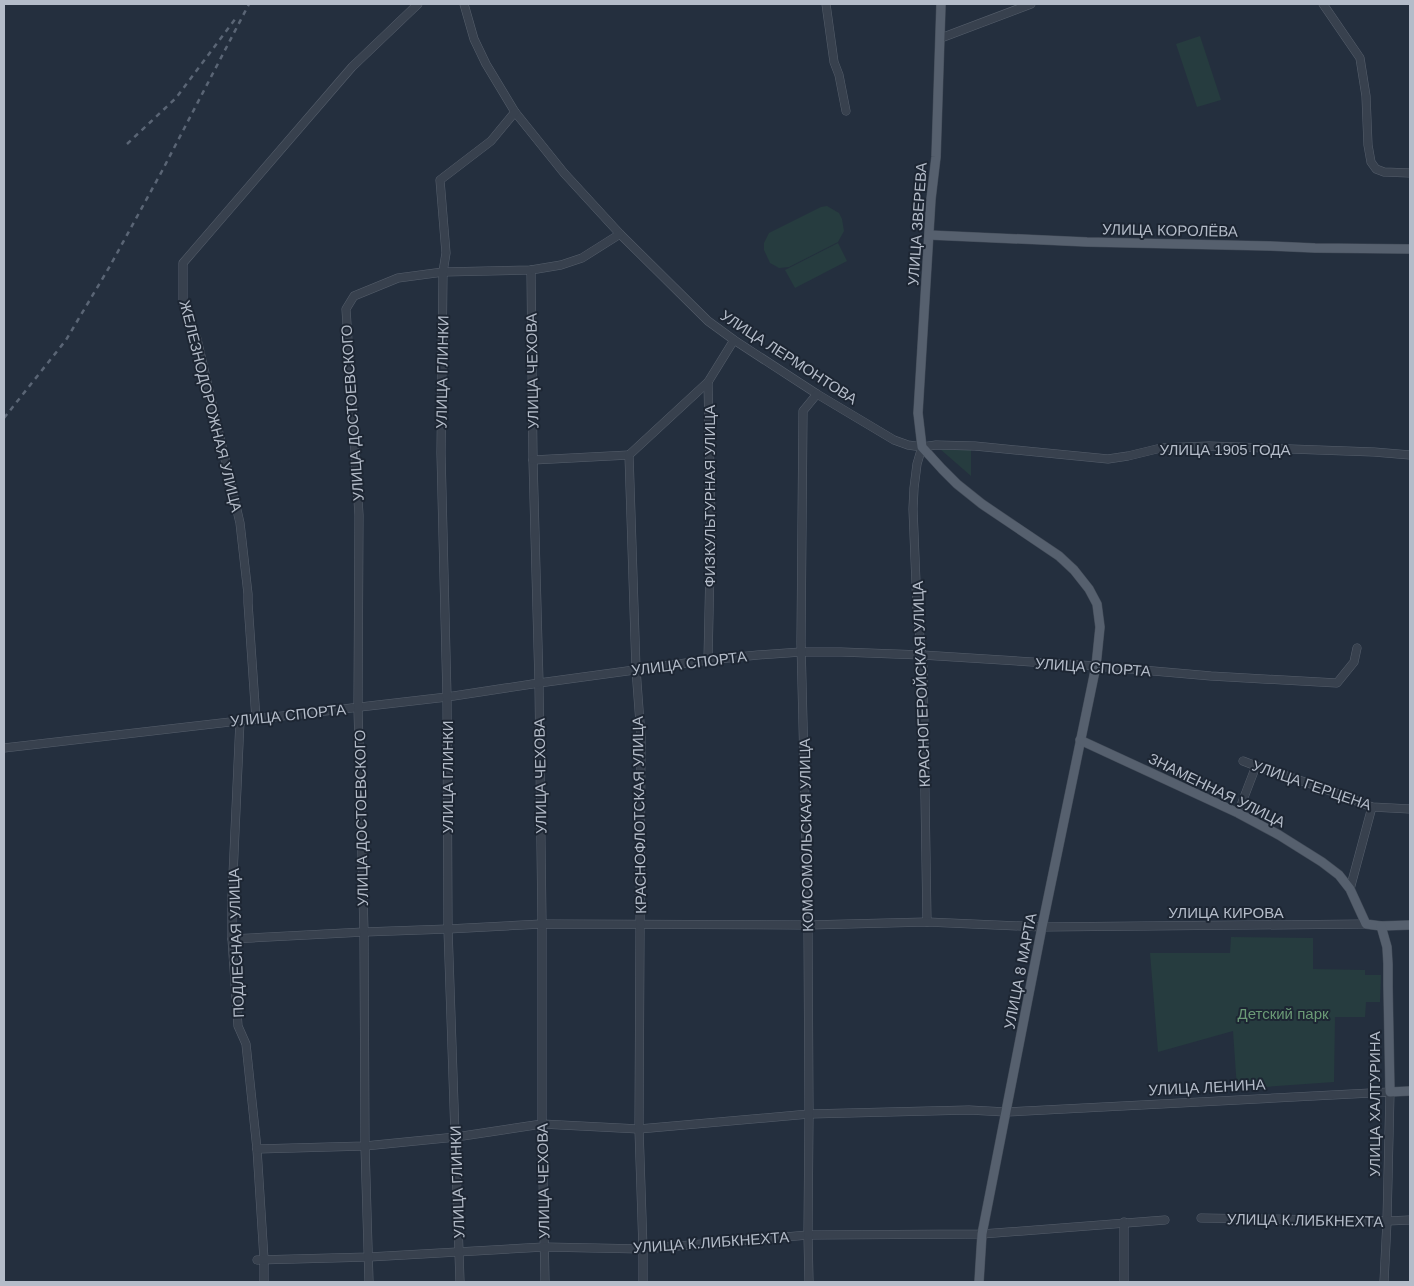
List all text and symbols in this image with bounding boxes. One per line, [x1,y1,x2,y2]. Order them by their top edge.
street label: УЛИЦА ЗВЕРЕВА [904,162,930,286]
street label: УЛИЦА КОРОЛЁВА [1102,220,1238,240]
street label: ЖЕЛЕЗНОДОРОЖНАЯ УЛИЦА [176,298,246,514]
street label: УЛИЦА ЛЕРМОНТОВА [718,306,860,408]
street label: УЛИЦА ЧЕХОВА [522,313,542,429]
street label: УЛИЦА ГЛИНКИ [433,315,451,429]
street label: УЛИЦА ДОСТОЕВСКОГО [337,324,367,502]
street label: ФИЗКУЛЬТУРНАЯ УЛИЦА [701,405,718,587]
street label: УЛИЦА 1905 ГОДА [1159,441,1291,458]
street label: КРАСНОГЕРОЙСКАЯ УЛИЦА [909,581,933,787]
street label: УЛИЦА СПОРТА [630,647,748,679]
street label: УЛИЦА СПОРТА [1034,654,1152,680]
street label: УЛИЦА СПОРТА [229,700,347,730]
street label: КРАСНОФЛОТСКАЯ УЛИЦА [629,716,649,914]
street label: УЛИЦА ЧЕХОВА [530,718,550,834]
street label: УЛИЦА ГЛИНКИ [439,720,456,834]
street label: УЛИЦА ДОСТОЕВСКОГО [351,729,371,907]
street label: КОМСОМОЛЬСКАЯ УЛИЦА [796,738,816,932]
street label: ЗНАМЕННАЯ УЛИЦА [1146,750,1288,830]
street label: УЛИЦА ГЕРЦЕНА [1250,757,1374,813]
street label: ПОДЛЕСНАЯ УЛИЦА [225,868,247,1018]
street label: УЛИЦА КИРОВА [1168,904,1284,921]
street label: УЛИЦА 8 МАРТА [1000,911,1040,1031]
park label: Детский парк [1237,1005,1329,1022]
street label: УЛИЦА ХАЛТУРИНА [1366,1031,1383,1177]
street label: УЛИЦА ЛЕНИНА [1148,1075,1266,1099]
street label: УЛИЦА ЧЕХОВА [533,1123,553,1239]
street label: УЛИЦА ГЛИНКИ [447,1125,467,1239]
street label: УЛИЦА К.ЛИБКНЕХТА [1227,1210,1383,1230]
street label: УЛИЦА К.ЛИБКНЕХТА [632,1228,790,1256]

